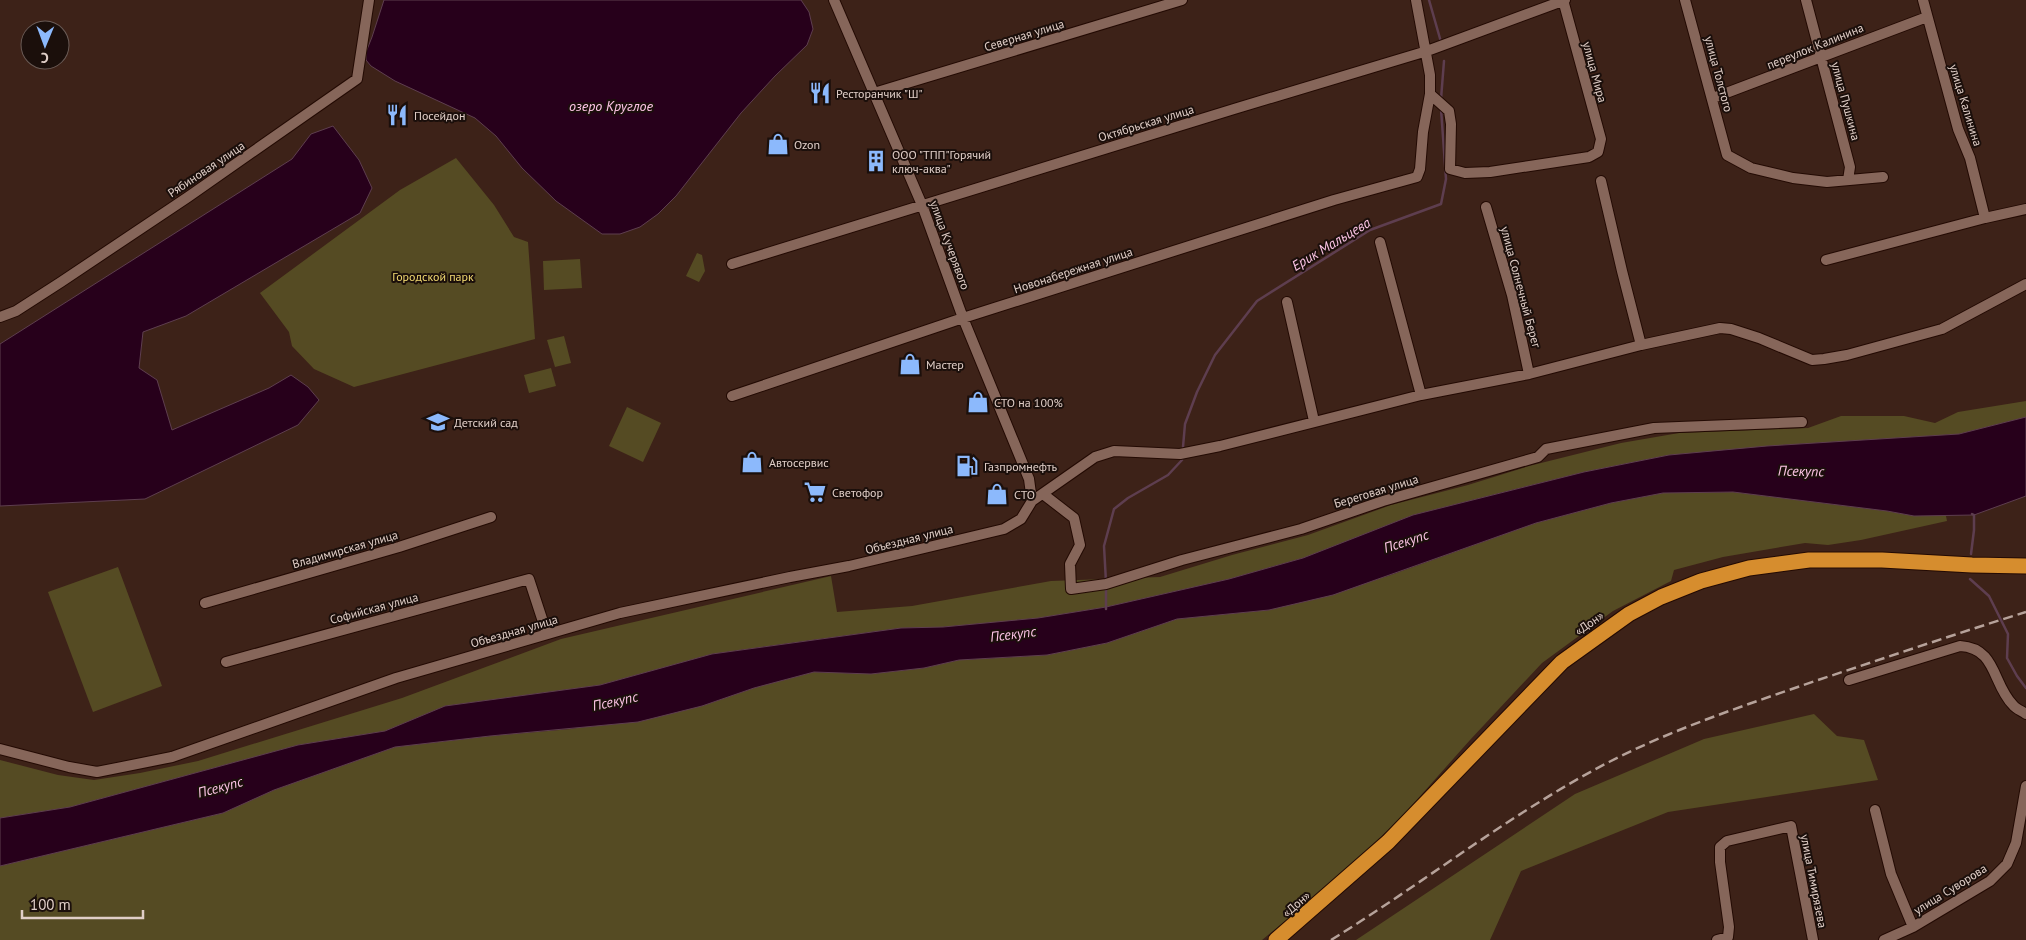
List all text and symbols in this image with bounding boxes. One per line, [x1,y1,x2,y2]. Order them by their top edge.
street label: Северная улица [982,16,1066,54]
north arrow [20,20,70,70]
street label: переулок Калинина [1764,20,1866,72]
street label: улица Толстого [1702,34,1736,114]
street label: улица Мира [1580,40,1610,104]
text: С [41,49,49,67]
street label: улица Пушкина [1828,60,1864,142]
street label: улица Калинина [1946,62,1986,148]
restaurant icon: Ресторанчик "Ш" [807,80,833,106]
place label: Ресторанчик "Ш" [836,86,923,101]
water label: озеро Круглое [569,97,654,115]
street label: Октябрьская улица [1096,101,1196,145]
restaurant icon: Посейдон [384,102,410,128]
place label: Посейдон [414,108,466,123]
shop icon: Ozon [765,131,791,157]
place label: Ozon [794,137,820,152]
street label: Рябиновая улица [165,138,247,200]
place label: ООО "ТПП"Горячий ключ-аква" [892,147,991,176]
building icon: ООО "ТПП"Горячий ключ-аква" [863,148,889,174]
street label: улица Кучерявого [927,198,973,292]
water label: Ерик Мальцева [1288,213,1374,275]
street label: улица Солнечный Берег [1498,225,1545,350]
street label: Новонабережная улица [1012,244,1134,296]
park label: Городской парк [392,269,474,284]
shop icon: Мастер [897,351,923,377]
place label: Мастер [926,357,964,372]
shop icon: СТО на 100% [965,389,991,415]
place label: СТО на 100% [994,395,1063,410]
school or university icon: Детский сад [425,409,451,435]
place label: Детский сад [454,415,518,430]
shop icon: Автосервис [739,449,765,475]
fuel station icon: Газпромнефть [954,453,980,479]
place label: Автосервис [769,455,829,470]
place label: Газпромнефть [984,459,1058,474]
water label: Псекупс [1778,462,1825,480]
street label: Береговая улица [1332,471,1420,511]
supermarket icon: Светофор [802,479,828,505]
shop icon: СТО [984,481,1010,507]
place label: Светофор [832,485,883,500]
place label: СТО [1014,487,1035,502]
street label: Объездная улица [863,521,955,557]
water label: Псекупс [1381,525,1432,557]
street label: Владимирская улица [290,527,400,571]
street label: Софийская улица [328,589,420,627]
street label: «Дон» [1572,607,1607,638]
street label: Объездная улица [469,611,559,651]
water label: Псекупс [989,622,1038,646]
water label: Псекупс [590,687,641,715]
water label: Псекупс [195,772,246,802]
street label: улица Тимирязева [1798,833,1830,929]
street label: улица Суворова [1911,861,1989,917]
street label: «Дон» [1279,887,1313,920]
scale bar [22,888,144,920]
text: 100 m [30,895,71,914]

